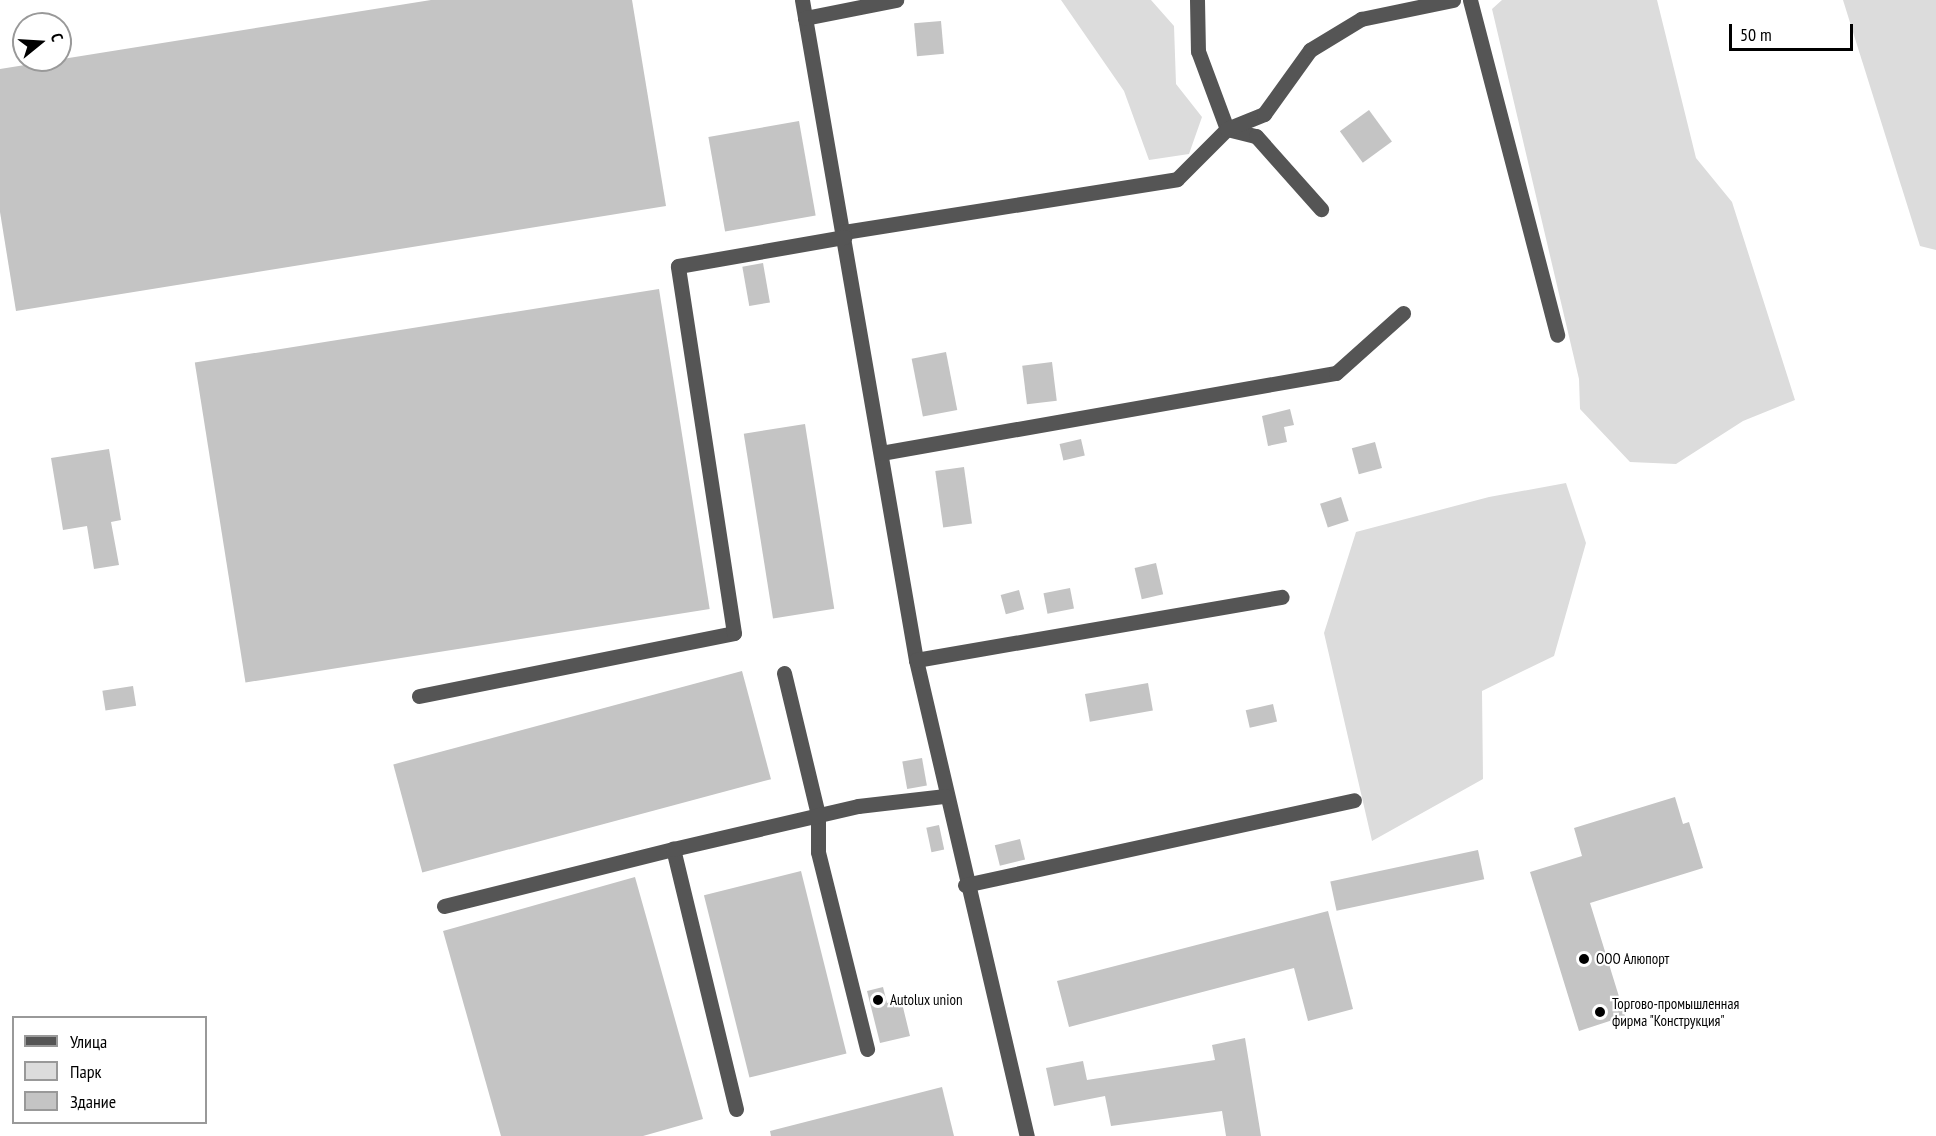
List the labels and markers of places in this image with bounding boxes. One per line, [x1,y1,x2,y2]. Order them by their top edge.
place label: ООО Алюпорт [1596,950,1670,968]
marker: ООО Алюпорт [1577,952,1591,966]
place label: Autolux union [890,991,963,1009]
marker: Autolux union [871,993,885,1007]
place label: Торгово-промышленная фирма "Конструкция" [1612,994,1739,1029]
marker: Торгово-промышленная фирма "Конструкция" [1593,1005,1607,1019]

